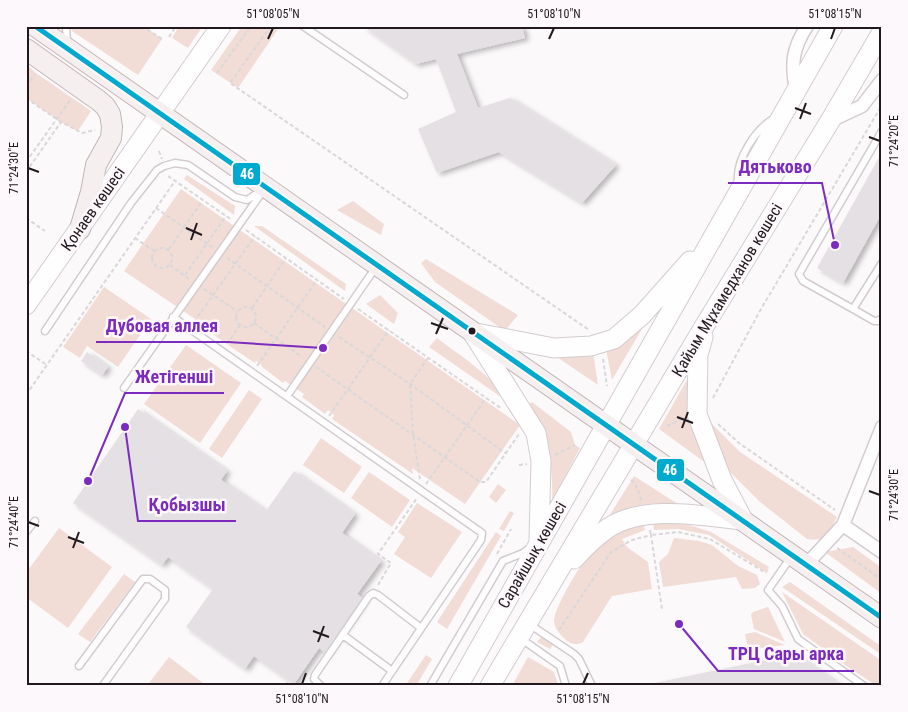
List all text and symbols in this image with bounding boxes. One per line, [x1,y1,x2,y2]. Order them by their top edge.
text: 51°08'05"N [246,7,300,21]
text: 51°08'10"N [527,7,581,21]
text: 51°08'15"N [808,7,862,21]
text: 71°24'20"E [887,115,901,167]
text: 71°24'30"E [7,142,21,194]
callout: Дятьково [728,150,822,183]
text: Дятьково [738,156,812,177]
line badge: 46 [232,162,261,186]
street label: Қонаев көшесі [57,163,129,255]
text: 46 [240,166,254,182]
street label: Қайым Мұхамедханов көшесі [668,200,786,380]
callout: Дубовая аллея [96,309,228,342]
text: Дубовая аллея [106,315,218,336]
unlabelled marker [467,326,477,336]
callout: Жетігенші [125,360,224,393]
text: Жетігенші [135,366,213,387]
line badge: 46 [656,458,685,482]
text: 46 [663,462,677,478]
text: 71°24'30"E [887,469,901,521]
callout: Қобызшы [138,488,236,521]
text: Қобызшы [148,494,226,515]
text: 71°24'40"E [7,496,21,548]
street label: Сарайшық көшесі [494,498,570,612]
callout: ТРЦ Сары арка [718,638,854,671]
text: ТРЦ Сары арка [728,643,844,664]
text: 51°08'10"N [275,692,329,706]
text: 51°08'15"N [556,692,610,706]

